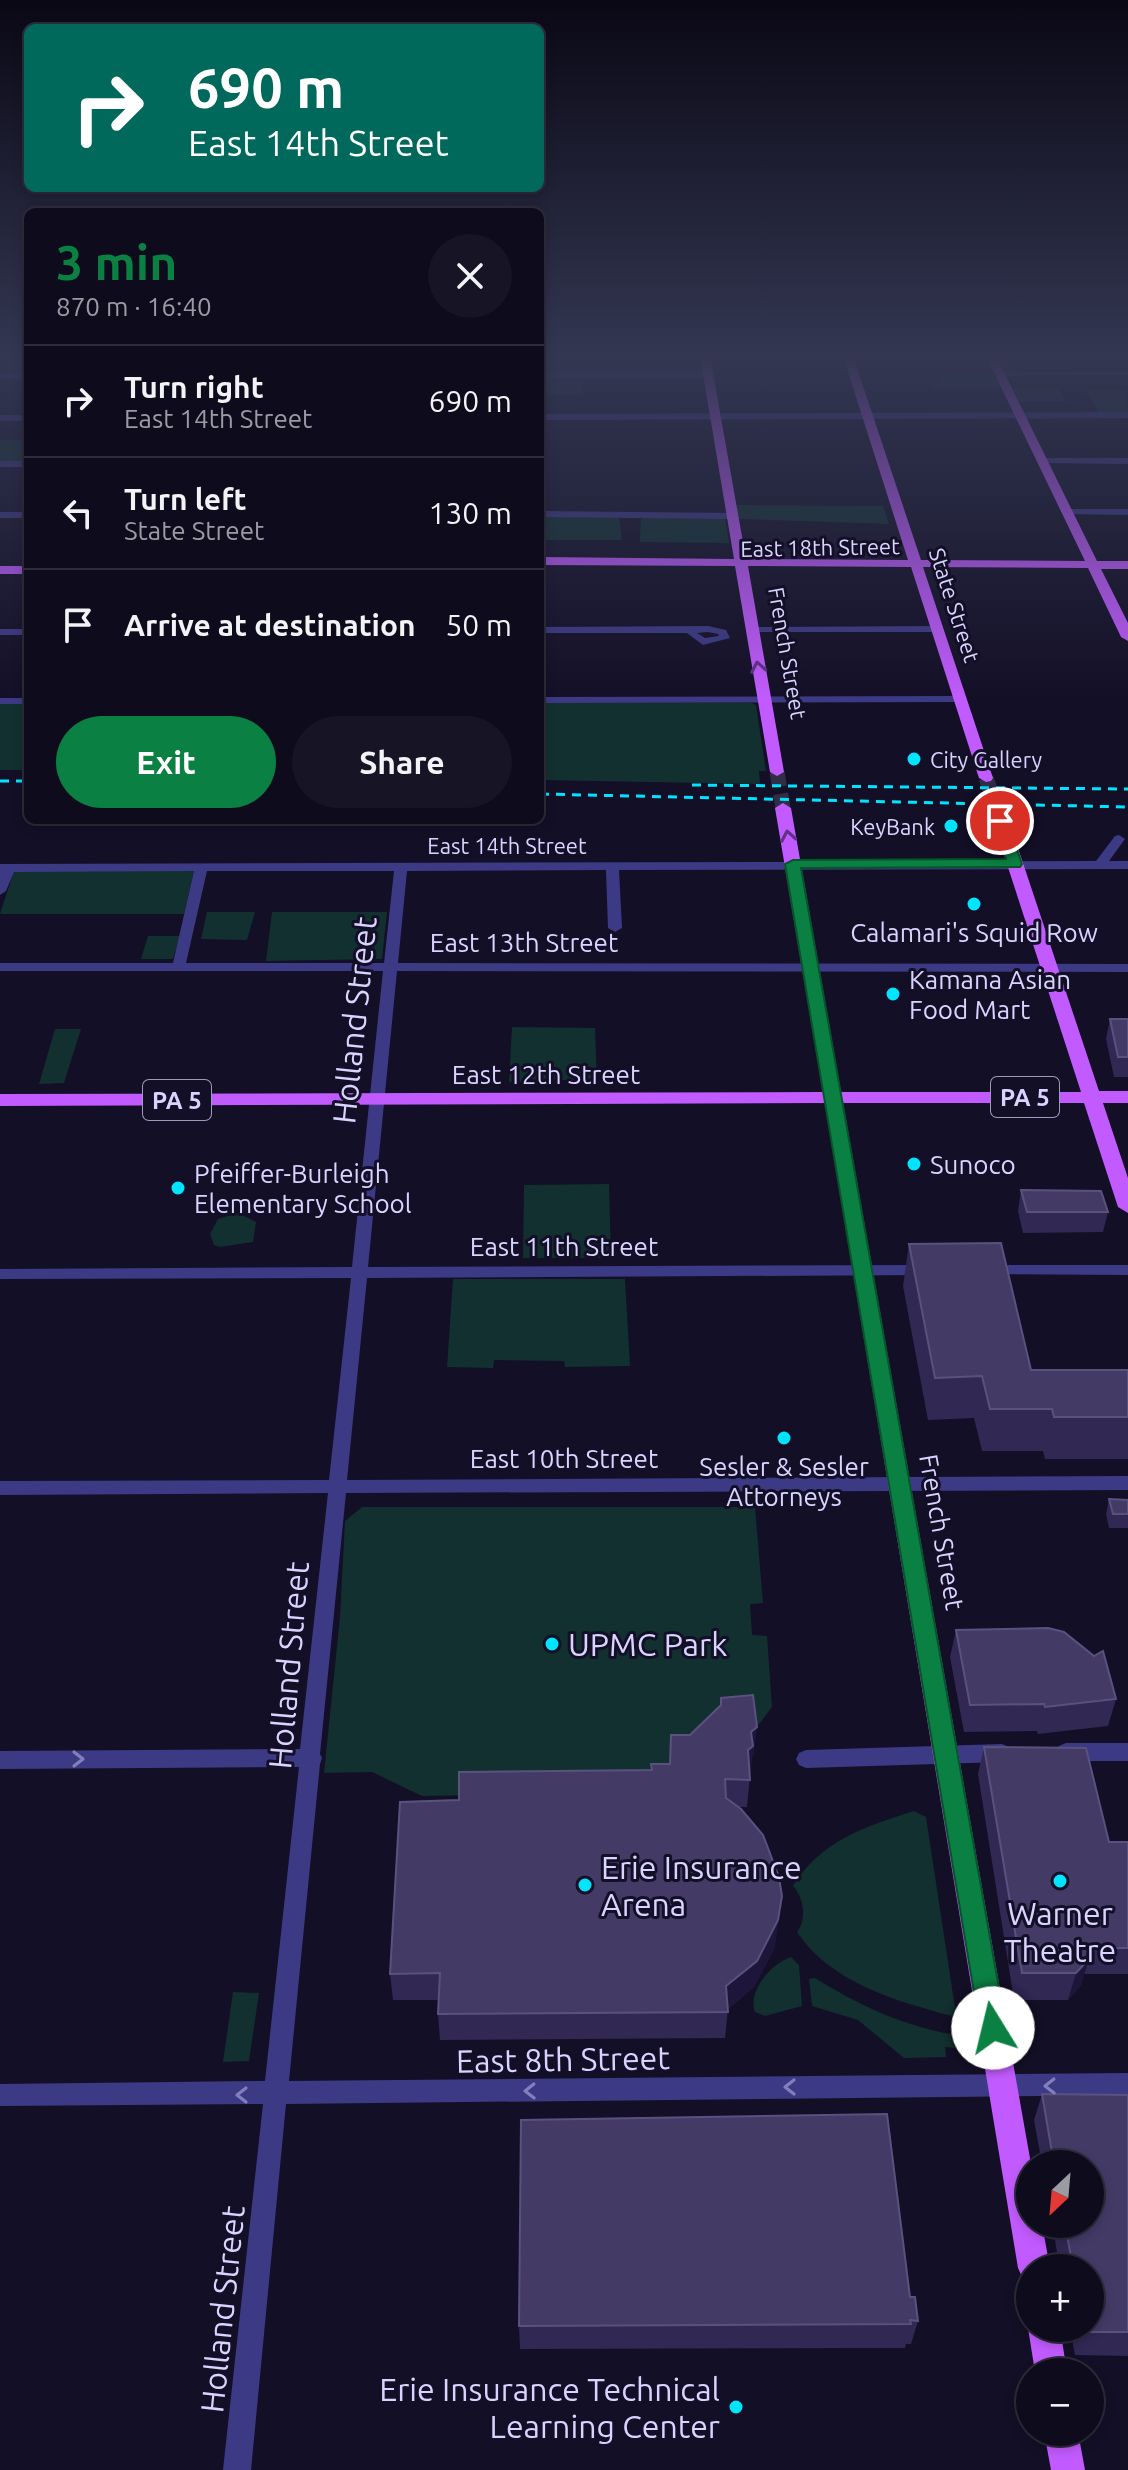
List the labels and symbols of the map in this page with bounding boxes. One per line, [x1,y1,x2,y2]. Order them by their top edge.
street label: East 18th Street [740,533,900,561]
street label: State Street [925,545,985,666]
street label: French Street [764,585,812,721]
one-way arrow [751,660,768,674]
place label: City Gallery [930,747,1043,772]
marker: City Gallery [905,750,923,768]
pin [966,787,1034,855]
place label: KeyBank [850,814,935,839]
marker: KeyBank [942,817,960,835]
one-way arrow [780,829,797,843]
street label: East 14th Street [427,833,587,858]
marker: Calamari's Squid Row [965,895,983,913]
street label: Holland Street [325,914,383,1125]
place label: Calamari's Squid Row [850,918,1098,947]
street label: East 13th Street [430,928,618,957]
place label: Kamana Asian Food Mart [909,965,1071,1024]
marker: Kamana Asian Food Mart [884,985,902,1003]
street label: East 12th Street [452,1060,640,1089]
road number: PA 5 [991,1077,1059,1117]
road number: PA 5 [143,1080,211,1120]
place label: Sunoco [930,1150,1016,1179]
marker: Sunoco [905,1155,923,1173]
place label: Pfeiffer-Burleigh Elementary School [194,1159,412,1218]
marker: Pfeiffer-Burleigh Elementary School [169,1179,187,1197]
street label: East 11th Street [470,1232,658,1261]
marker: Sesler & Sesler Attorneys [775,1429,793,1447]
street label: East 10th Street [470,1444,658,1473]
place label: Sesler & Sesler Attorneys [699,1452,869,1511]
street label: French Street [914,1452,970,1612]
street label: Holland Street [261,1559,315,1770]
place label: UPMC Park [568,1626,727,1662]
marker: UPMC Park [543,1635,561,1653]
one-way arrow [72,1750,85,1768]
place label: Erie Insurance Arena [601,1849,802,1922]
marker: Warner Theatre [1051,1872,1069,1890]
marker: Erie Insurance Arena [576,1876,594,1894]
place label: Warner Theatre [1004,1895,1116,1968]
position arrow [951,1986,1035,2070]
street label: East 8th Street [456,2039,671,2079]
one-way arrow [1043,2077,1056,2095]
one-way arrow [783,2078,796,2096]
one-way arrow [523,2083,536,2100]
one-way arrow [235,2086,248,2104]
north arrow [1016,2150,1104,2238]
street label: Holland Street [193,2203,251,2414]
place label: Erie Insurance Technical Learning Center [379,2371,720,2444]
marker: Erie Insurance Technical Learning Center [727,2398,745,2416]

